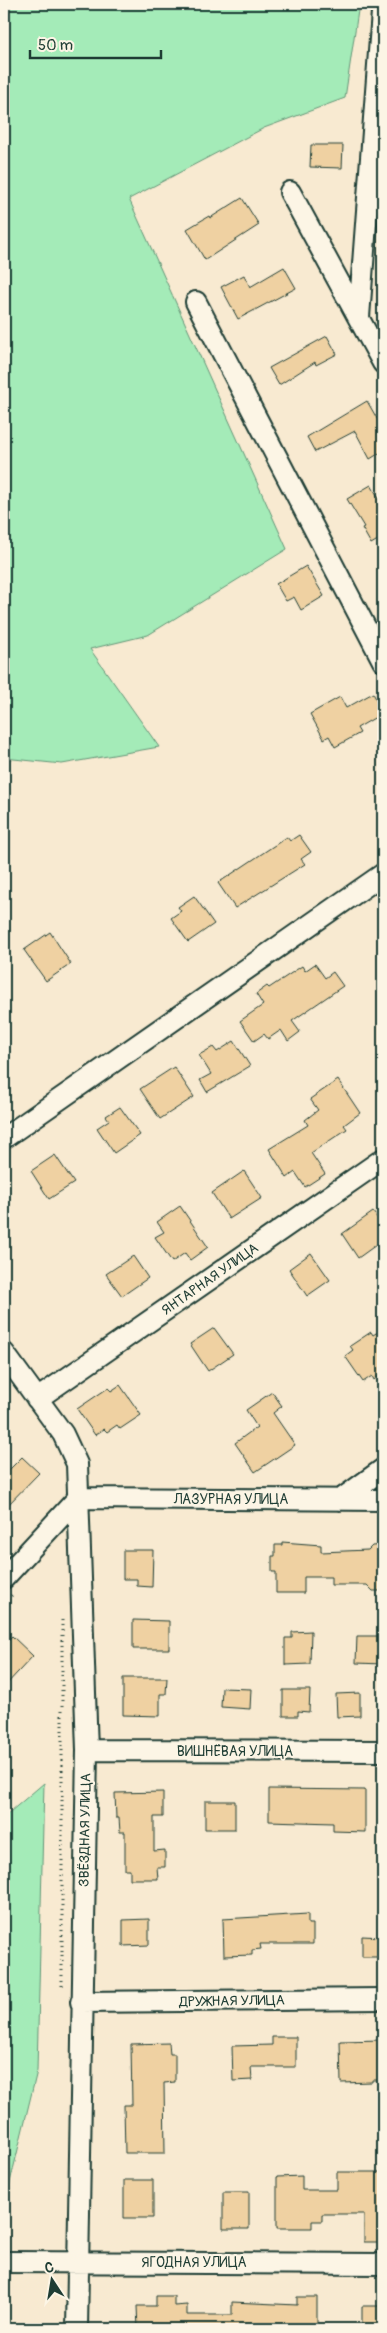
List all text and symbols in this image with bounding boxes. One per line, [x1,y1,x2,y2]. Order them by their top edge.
scale bar [30,28,161,60]
text: 50 m [38,36,73,55]
street label: ЯНТАРНАЯ УЛИЦА [158,1239,262,1319]
street label: ЛАЗУРНАЯ УЛИЦА [173,1491,288,1508]
street label: ВИШНЁВАЯ УЛИЦА [177,1743,293,1760]
street label: ЗВЁЗДНАЯ УЛИЦА [76,1773,94,1887]
street label: ДРУЖНАЯ УЛИЦА [178,1992,285,2010]
street label: ЯГОДНАЯ УЛИЦА [141,2254,247,2271]
north arrow [28,2256,78,2306]
text: С [43,2258,56,2277]

